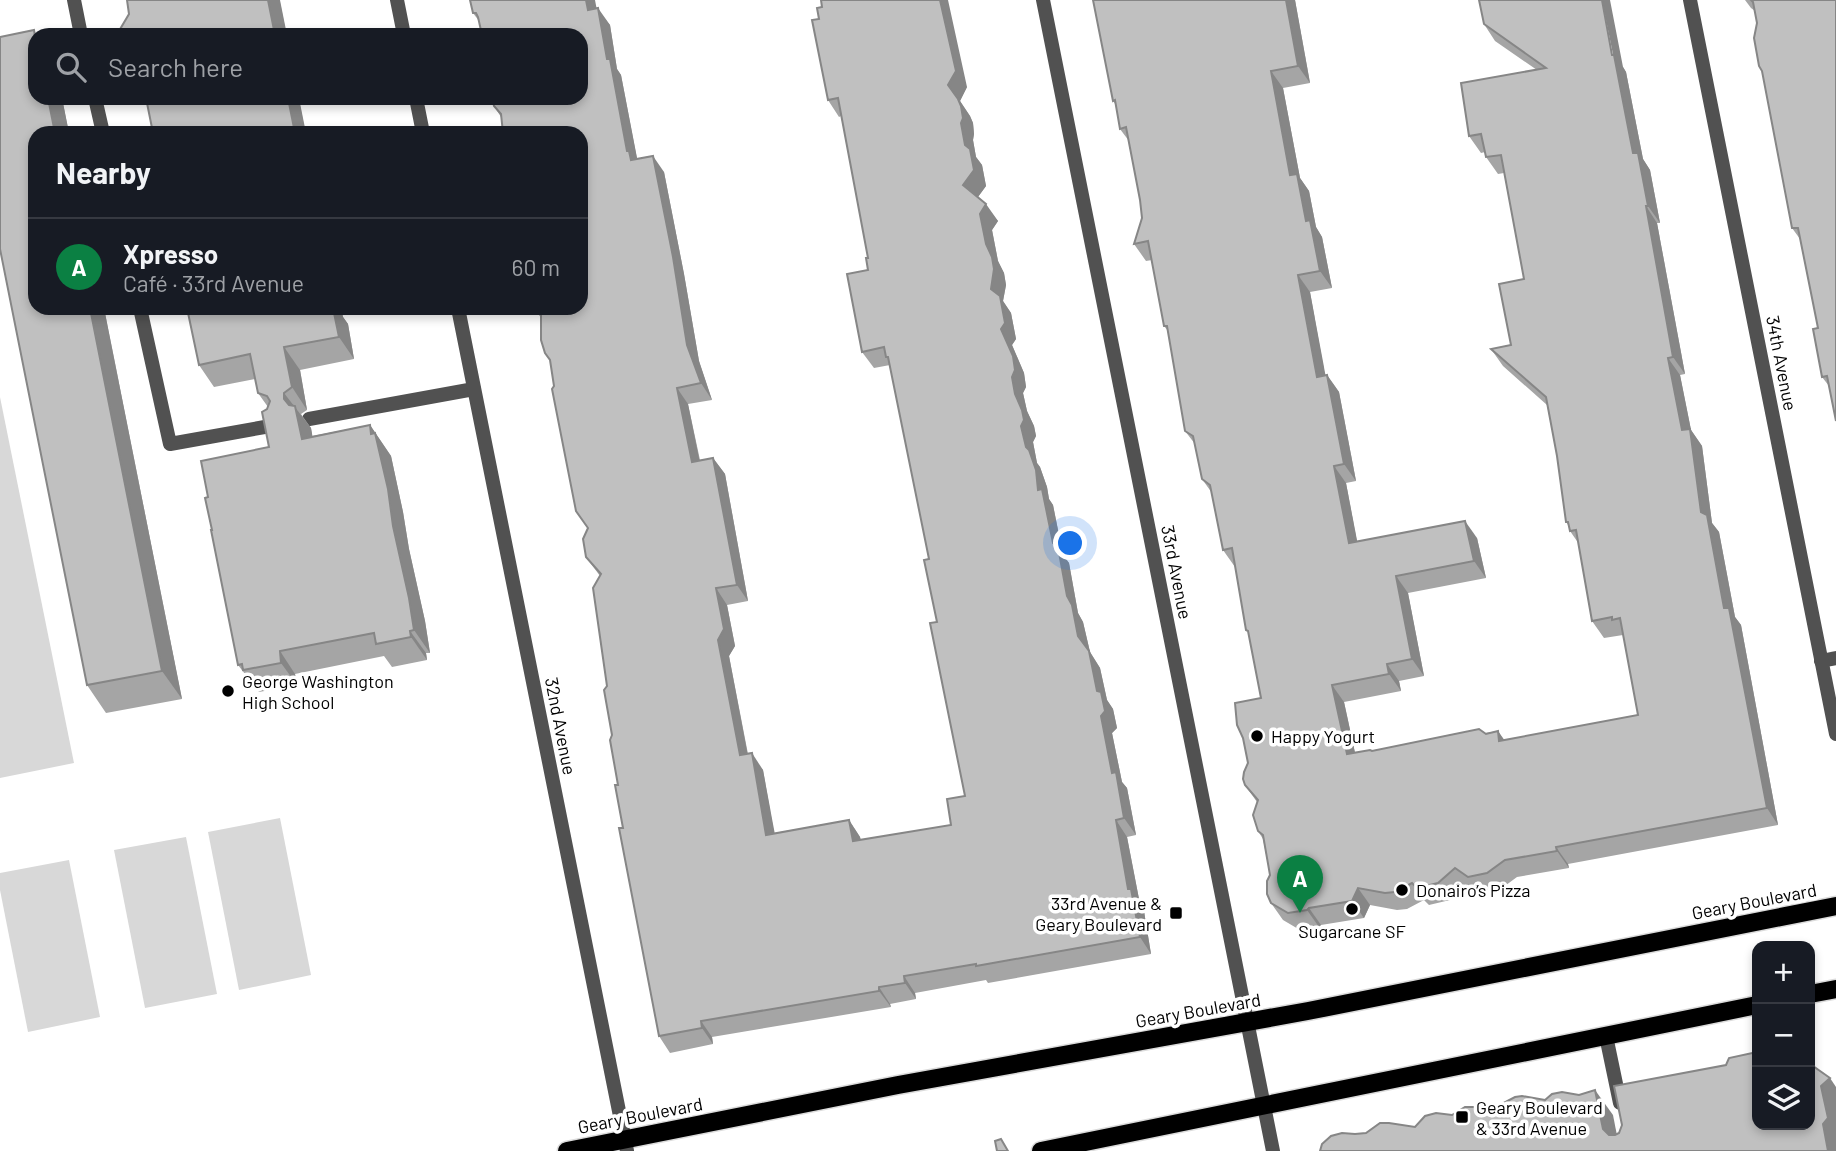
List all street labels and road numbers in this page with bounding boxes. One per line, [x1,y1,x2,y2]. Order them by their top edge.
street label: 34th Avenue [1762,314,1802,412]
street label: 33rd Avenue [1157,523,1197,621]
street label: 32nd Avenue [541,675,581,777]
street label: Geary Boulevard [1690,878,1818,924]
street label: Geary Boulevard [1134,988,1262,1032]
street label: Geary Boulevard [576,1092,704,1138]

